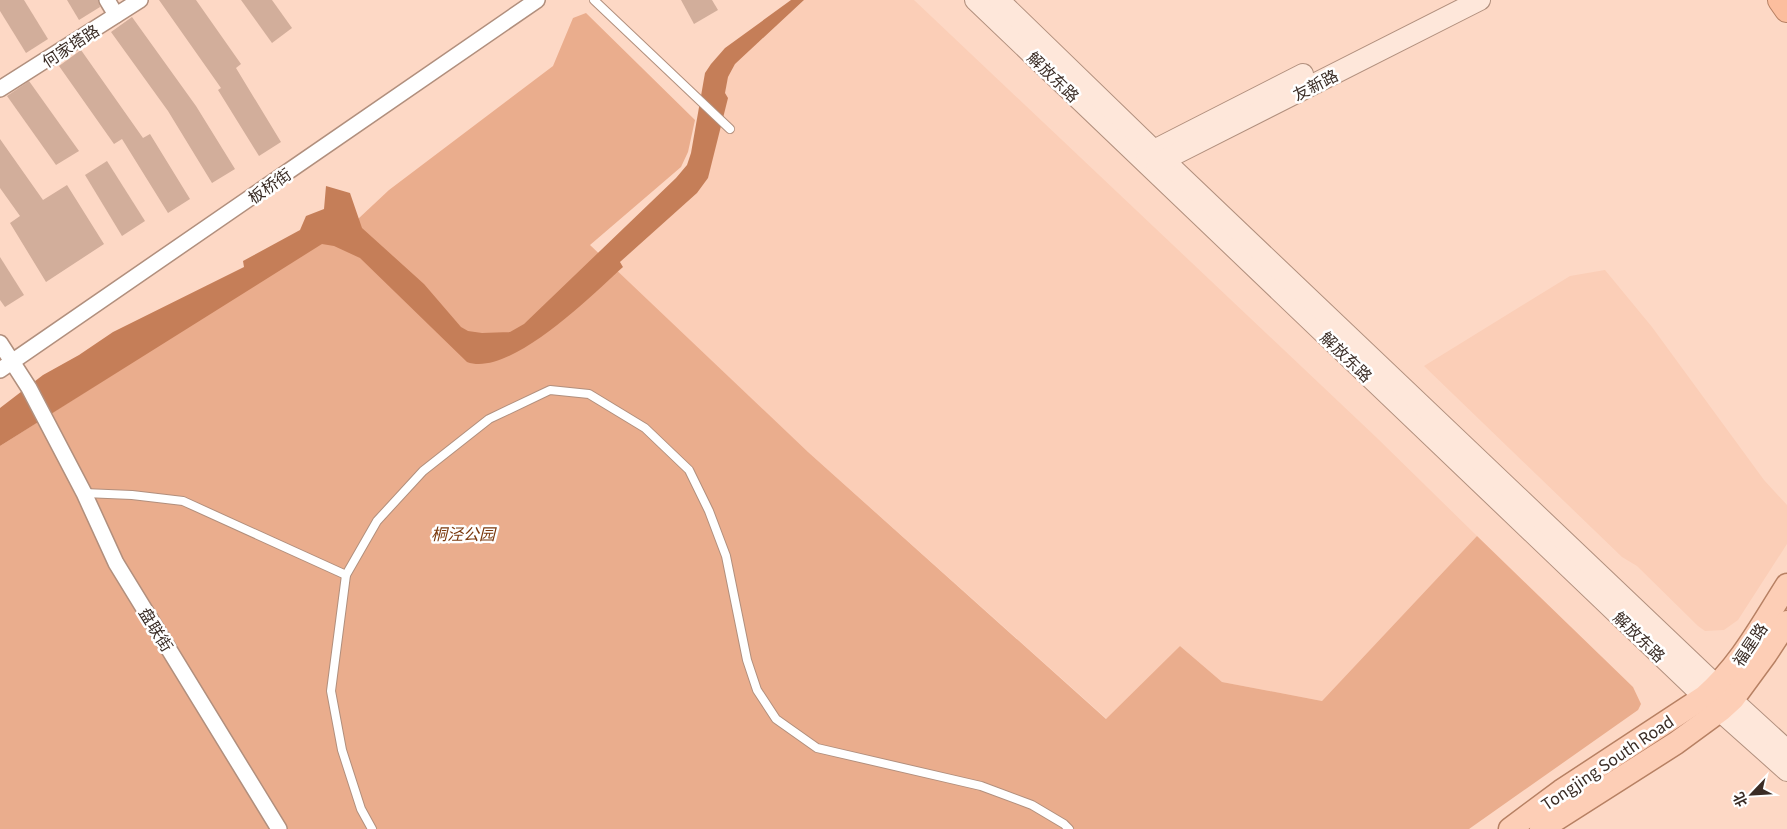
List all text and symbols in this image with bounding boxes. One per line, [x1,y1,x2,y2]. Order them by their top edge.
street label: 何家塔路 [37,18,103,72]
street label: 解放东路 [1023,45,1085,107]
street label: 友新路 [1288,62,1342,106]
street label: 板桥街 [242,161,296,209]
street label: 解放东路 [1316,325,1378,387]
park label: 桐泾公园 [431,521,497,545]
street label: 盘联街 [134,602,180,656]
street label: 解放东路 [1609,605,1671,667]
street label: 福星路 [1726,617,1772,671]
street label: Tongjing South Road [1536,709,1678,815]
north arrow [1727,769,1777,819]
text: 北 [1727,789,1751,810]

